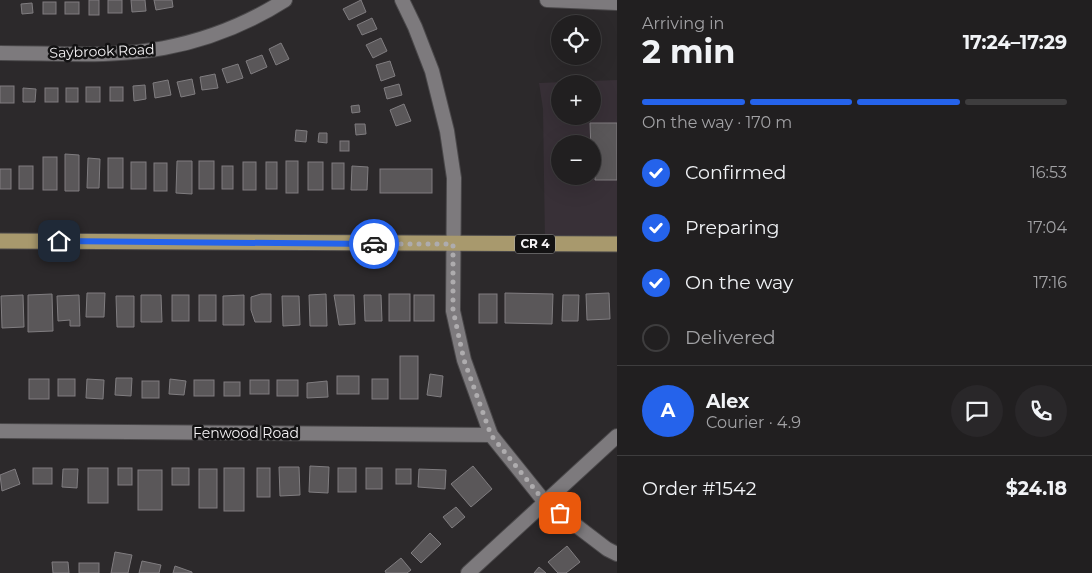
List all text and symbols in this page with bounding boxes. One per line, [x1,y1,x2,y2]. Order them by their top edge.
text: Arriving in [642,14,724,33]
map controls [551,15,601,185]
button: locate [551,15,601,65]
text: 17:24–17:29 [963,31,1067,54]
text: 2 min [642,32,735,71]
street label: Saybrook Road [49,40,155,62]
button: + [551,75,601,125]
text: On the way · 170 m [642,113,792,132]
button: − [551,135,601,185]
icon: check [642,159,670,187]
text: Confirmed [685,161,786,184]
text: 16:53 [1030,163,1067,182]
icon: check [642,214,670,242]
text: Preparing [685,216,780,239]
text: 17:04 [1028,218,1067,237]
courier [349,219,399,269]
pin [38,220,80,262]
icon: home [45,227,73,255]
icon: car [360,230,388,258]
road number: CR 4 [515,234,555,253]
icon: check [642,269,670,297]
text: On the way [685,271,793,294]
text: 17:16 [1033,273,1067,292]
text: Delivered [685,326,776,349]
button: chat [951,385,1003,437]
button: phone [1015,385,1067,437]
text: Alex [706,390,749,413]
text: A [661,399,675,422]
text: Courier · 4.9 [706,413,801,432]
street label: Fenwood Road [193,424,299,442]
text: Order #1542 [642,477,756,500]
text: $24.18 [1006,477,1067,500]
pin [539,492,581,534]
icon: bag [546,499,574,527]

